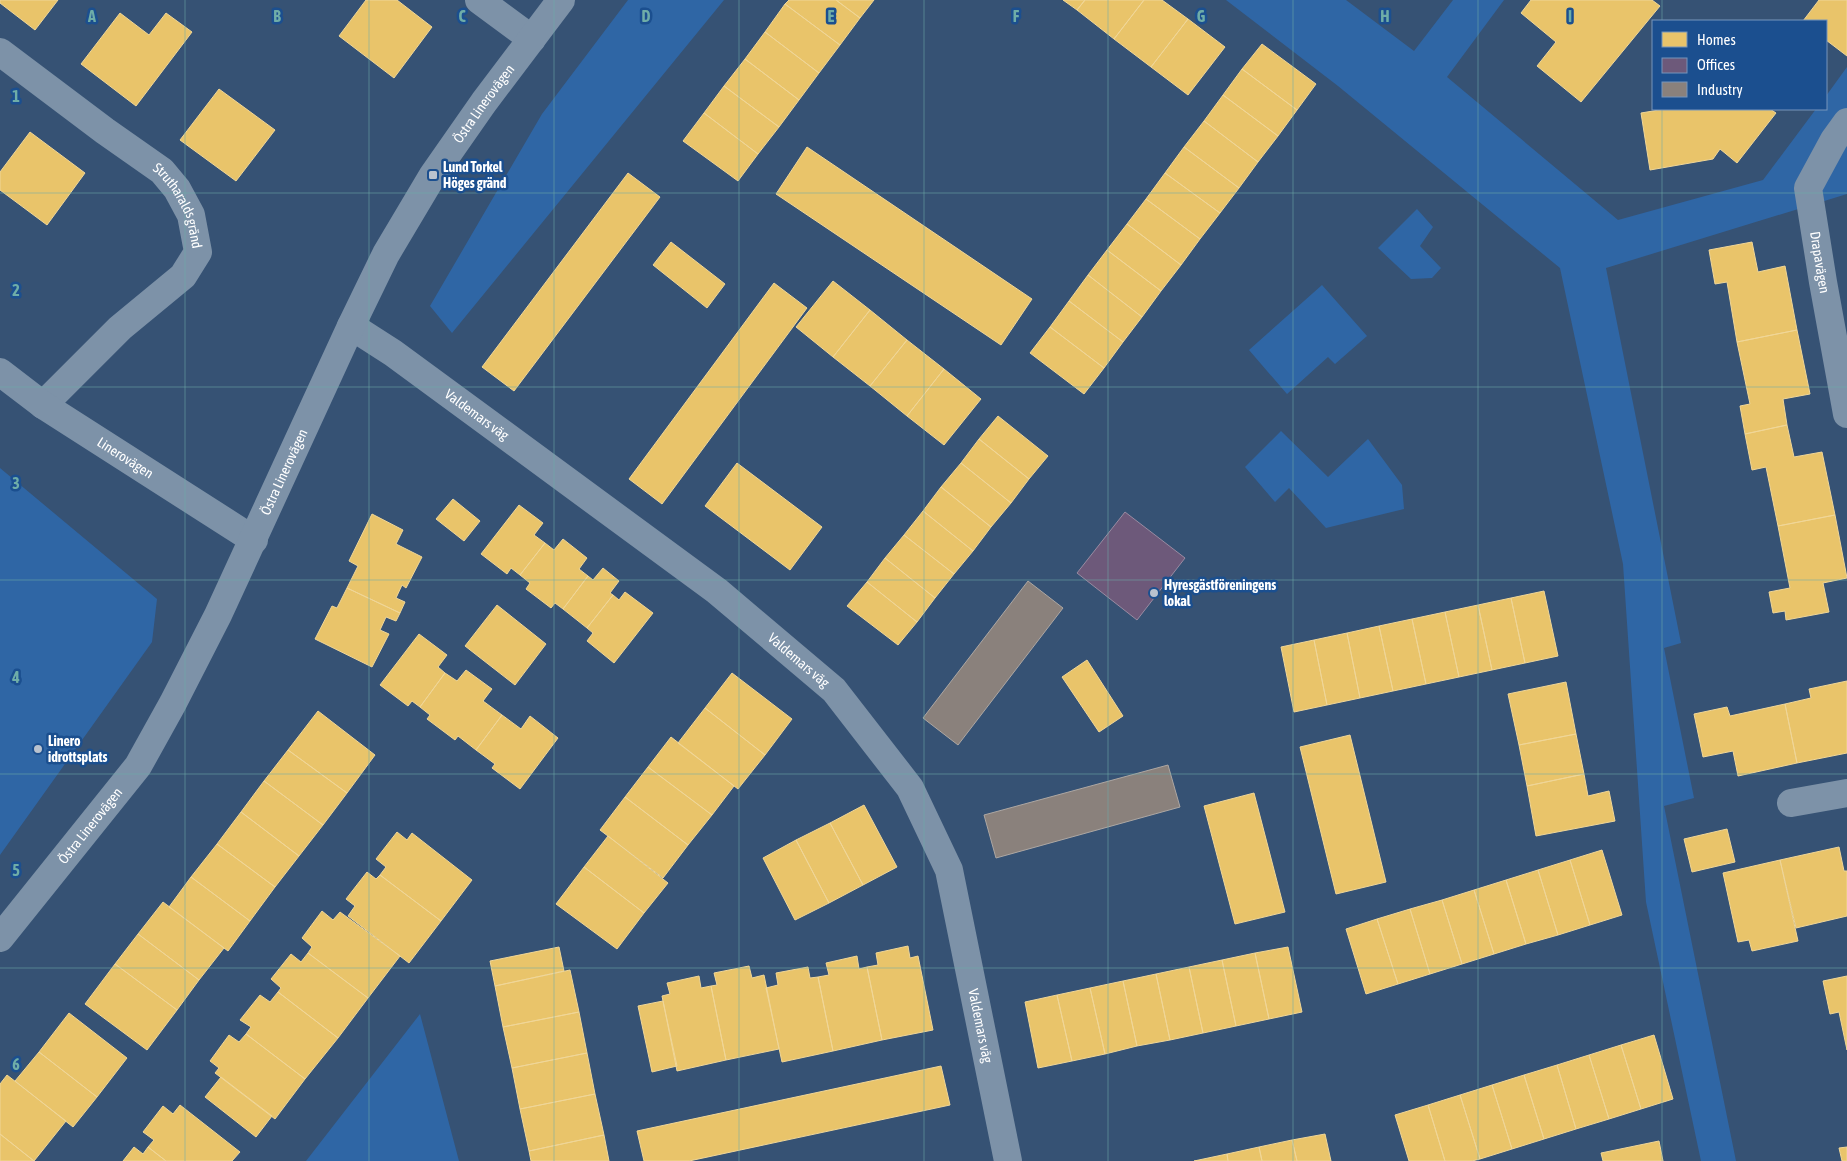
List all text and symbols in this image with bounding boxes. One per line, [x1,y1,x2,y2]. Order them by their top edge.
text: A [87,7,96,25]
text: B [273,7,281,25]
text: C [458,7,466,25]
text: D [642,7,651,25]
text: E [828,7,835,25]
text: F [1013,7,1020,25]
text: G [1197,7,1206,25]
text: H [1380,7,1390,25]
text: I [1568,7,1572,25]
legend [1652,20,1827,110]
text: Homes [1697,31,1736,48]
text: Offices [1697,56,1735,73]
street label: Östra Linerovägen [450,61,517,146]
text: Industry [1697,81,1743,98]
text: 1 [12,87,20,105]
street label: Strutharalds gränd [150,159,205,250]
place label: Lund Torkel Höges gränd [443,159,507,191]
marker: Lund Torkel Höges gränd [427,169,439,181]
street label: Drapavägen [1807,230,1833,294]
text: 2 [12,281,20,299]
street label: Valdemars väg [442,386,512,443]
street label: Östra Linerovägen [257,426,311,517]
street label: Linerovägen [94,434,156,482]
text: 3 [12,474,20,492]
place label: Hyresgästföreningens lokal [1164,577,1276,609]
marker: Hyresgästföreningens lokal [1148,587,1160,599]
street label: Valdemars väg [765,630,833,691]
text: 4 [11,668,20,686]
place label: Linero idrottsplats [48,733,107,765]
marker: Linero idrottsplats [32,743,44,755]
street label: Östra Linerovägen [55,784,125,867]
text: 5 [12,861,20,879]
street label: Valdemars väg [965,987,996,1064]
text: 6 [12,1055,20,1073]

